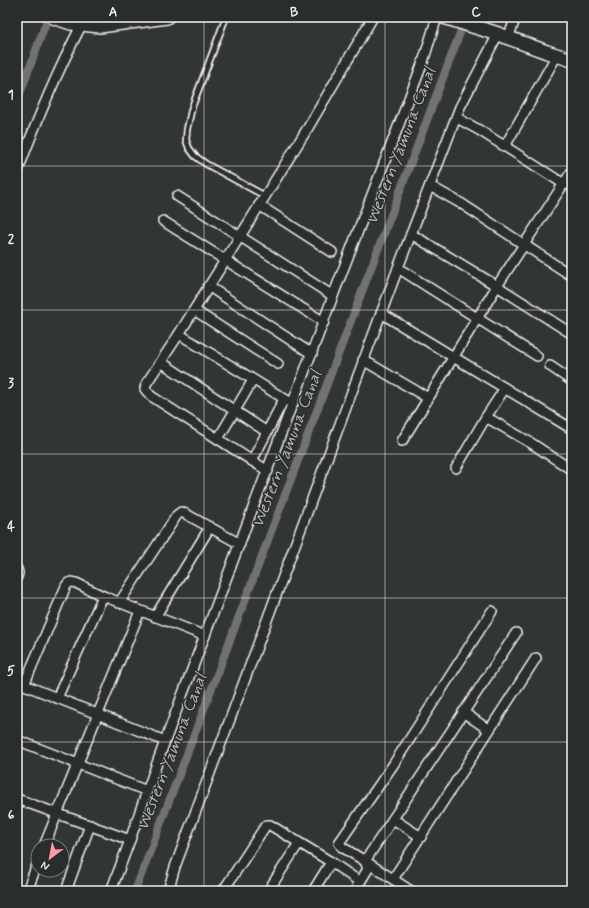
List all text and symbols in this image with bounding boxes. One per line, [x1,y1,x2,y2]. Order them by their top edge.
text: A [109,4,117,21]
text: B [290,4,299,21]
text: C [471,4,481,21]
water label: Western Yamuna Canal [361,63,442,228]
text: 1 [8,87,14,104]
text: 2 [8,231,15,248]
water label: Western Yamuna Canal [247,366,328,531]
text: 3 [8,375,14,392]
text: 4 [7,519,15,536]
text: 5 [7,663,15,680]
water label: Western Yamuna Canal [132,669,213,834]
text: 6 [8,807,15,824]
north arrow [30,838,70,878]
text: N [38,858,52,874]

